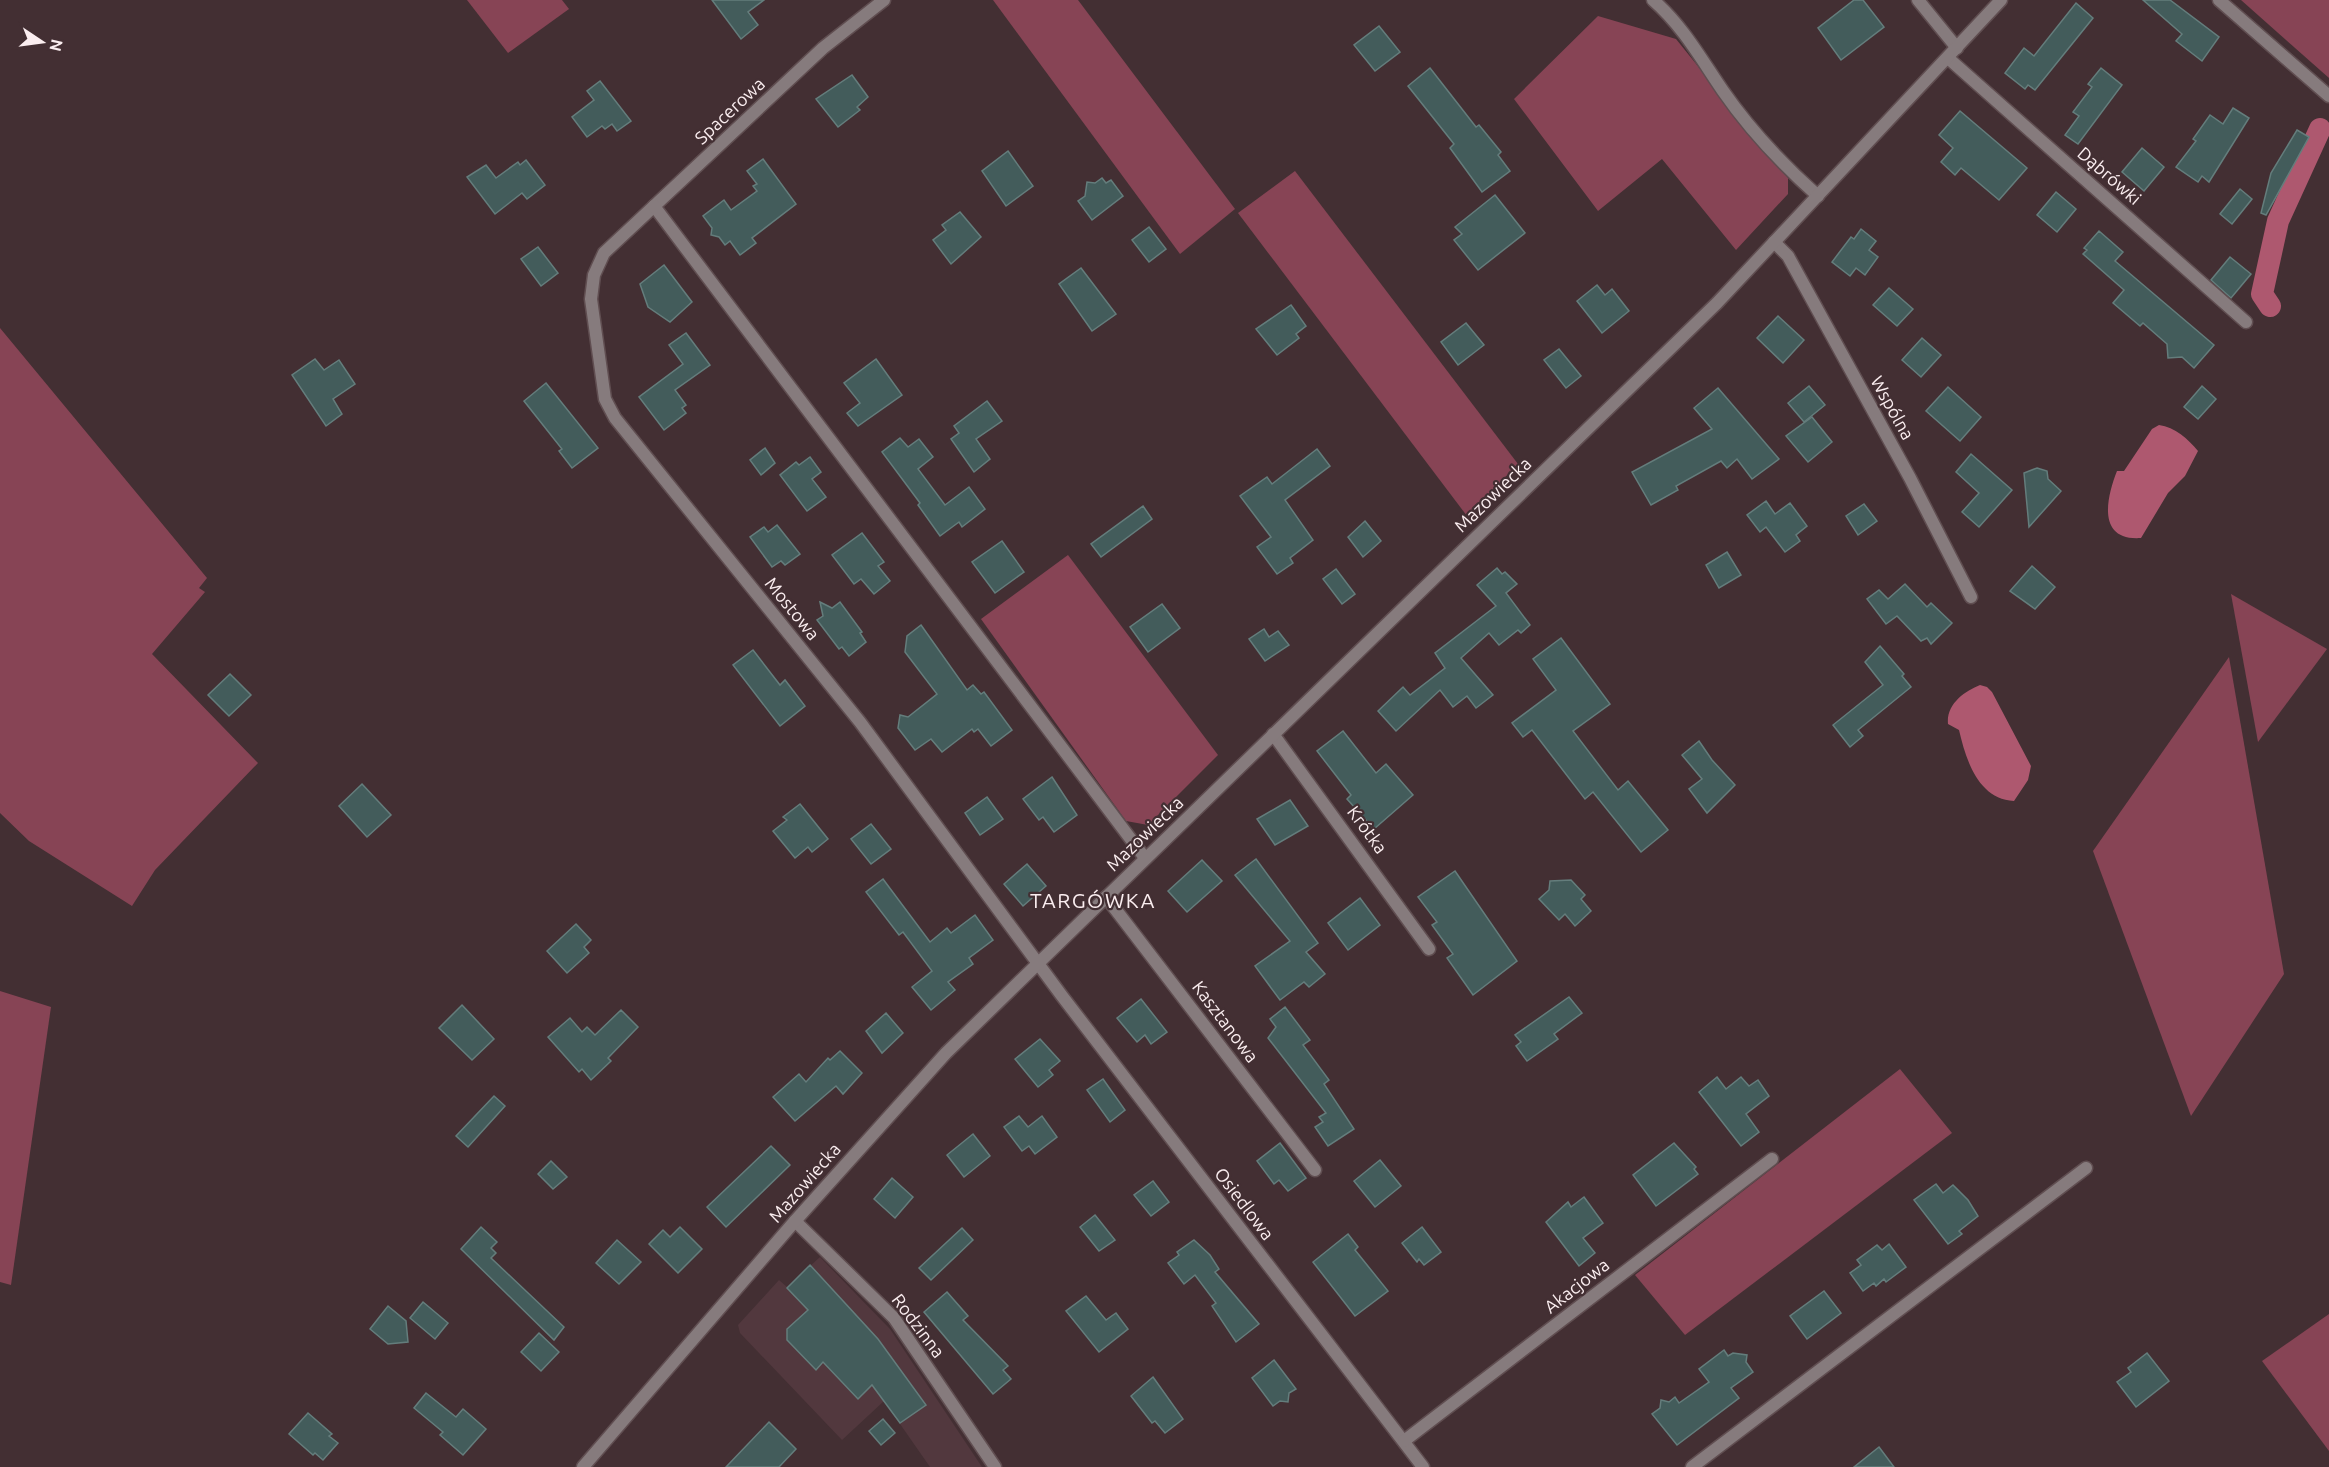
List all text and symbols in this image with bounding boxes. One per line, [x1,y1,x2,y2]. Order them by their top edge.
north arrow [12,12,72,72]
text: N [47,38,67,53]
street label: Spacerowa [690,73,768,148]
street label: Dąbrówki [2074,142,2145,208]
street label: Wspólna [1867,372,1918,443]
street label: Mazowiecka [1450,453,1535,536]
street label: Mostowa [761,573,824,644]
street label: Mazowiecka [1102,792,1187,875]
street label: Krótka [1344,802,1392,857]
district label: TARGÓWKA [1030,888,1156,912]
street label: Kasztanowa [1189,977,1263,1066]
street label: Mazowiecka [764,1139,844,1226]
street label: Osiedlowa [1211,1163,1278,1243]
street label: Akacjowa [1540,1254,1613,1317]
street label: Rodzinna [888,1290,949,1361]

